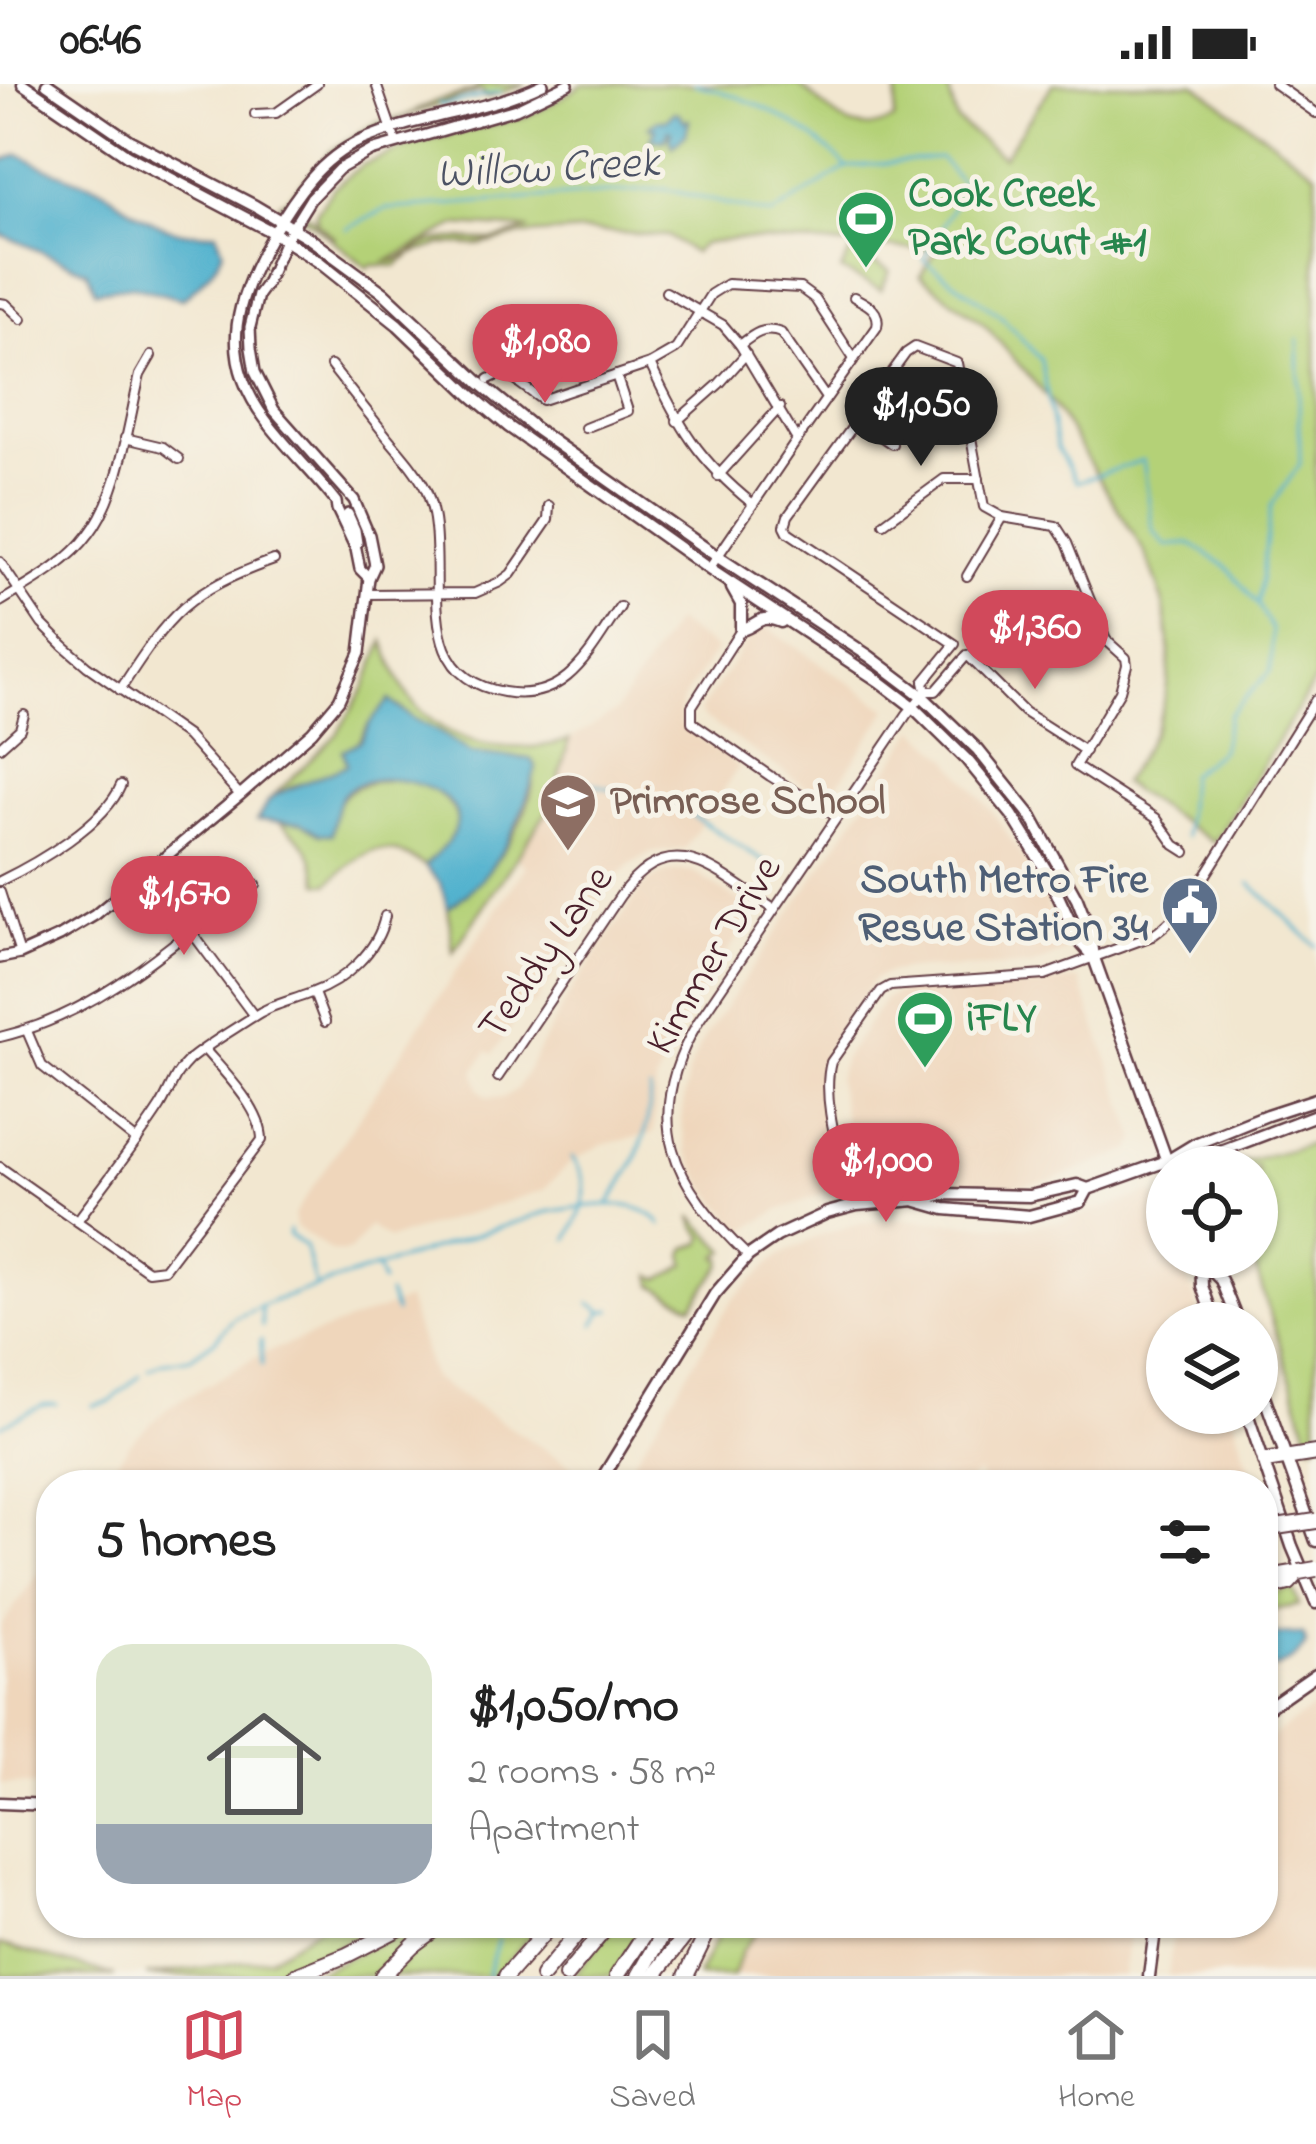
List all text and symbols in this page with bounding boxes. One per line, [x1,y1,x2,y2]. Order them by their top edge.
text: 06:46 [60,9,141,75]
water label: Willow Creek [435,131,663,209]
place label: Cook Creek Park Court #1 [908,165,1147,274]
sports icon: Cook Creek Park Court #1 [835,188,897,270]
pin: $1,080 [447,304,643,406]
text: $1,080 [499,314,591,371]
pin: $1,050 [823,367,1019,469]
text: $1,050 [872,377,970,434]
pin: $1,360 [937,590,1133,692]
text: $1,360 [989,600,1081,657]
school or university icon: Primrose School [537,771,599,853]
place label: Primrose School [610,772,886,833]
street label: Kimmer Drive [631,845,799,1067]
place label: South Metro Fire Resue Station 34 [858,851,1149,960]
street label: Teddy Lane [464,854,630,1054]
pin: $1,670 [86,856,282,958]
text: $1,670 [138,866,230,923]
public building icon: South Metro Fire Resue Station 34 [1159,874,1221,956]
sports icon: iFLY [894,988,956,1070]
place label: iFLY [967,989,1037,1050]
pin: $1,000 [788,1123,984,1225]
text: $1,000 [839,1133,933,1190]
map controls [1146,1146,1278,1434]
button: locate [1146,1146,1278,1278]
button: layers [1146,1302,1278,1434]
text: 5 homes [96,1505,277,1580]
icon: filters [1152,1509,1218,1575]
text: $1,050/mo [468,1670,679,1745]
icon: home [192,1692,336,1836]
text: 2 rooms · 58 m² [468,1745,716,1802]
text: Apartment [468,1802,640,1859]
tab: Map [181,2002,247,2122]
tab: Saved [610,2002,696,2122]
tab: Home [1058,2002,1135,2122]

